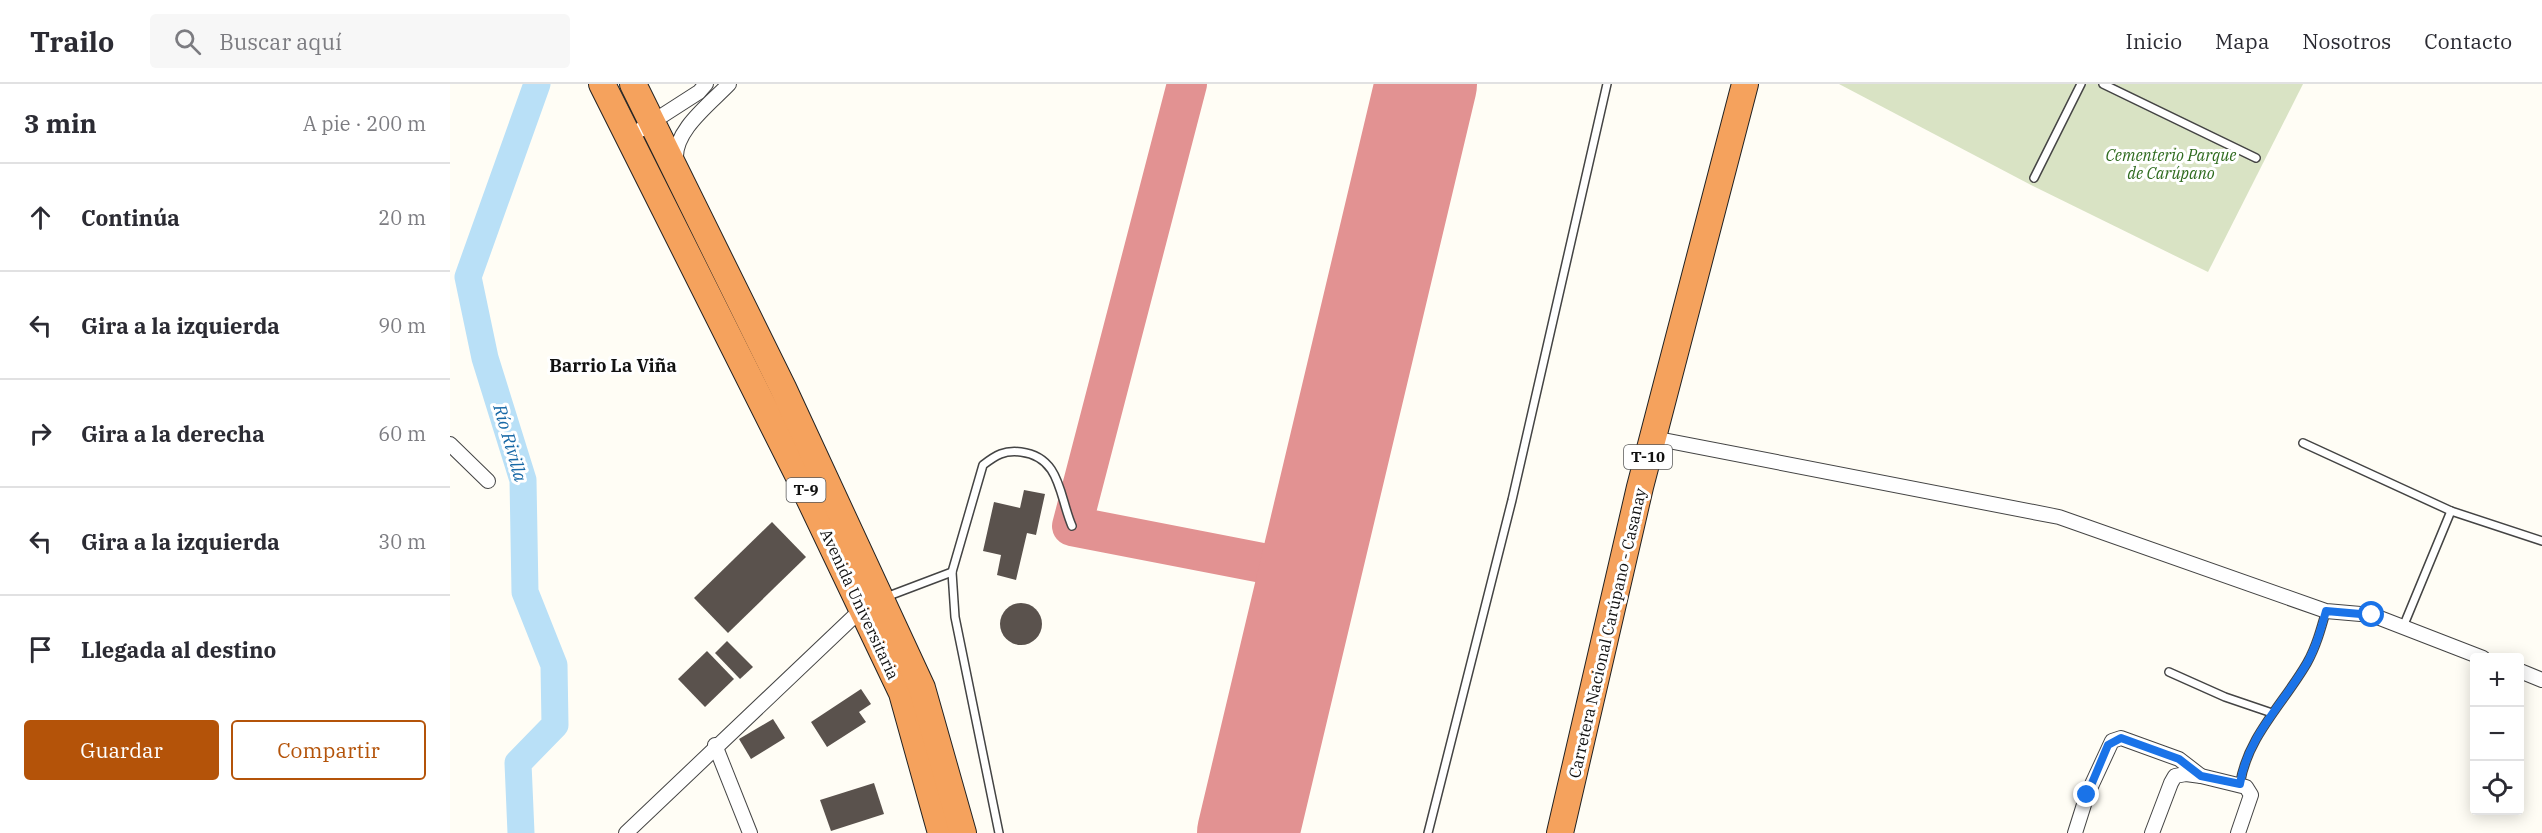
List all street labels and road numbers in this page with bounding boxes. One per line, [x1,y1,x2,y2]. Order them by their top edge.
road number: T-10 [1624,445,1672,469]
road number: T-9 [786,478,826,502]
street label: Carretera Nacional Carúpano - Casanay [1564,486,1650,780]
street label: Avenida Universitaria [816,525,904,683]

